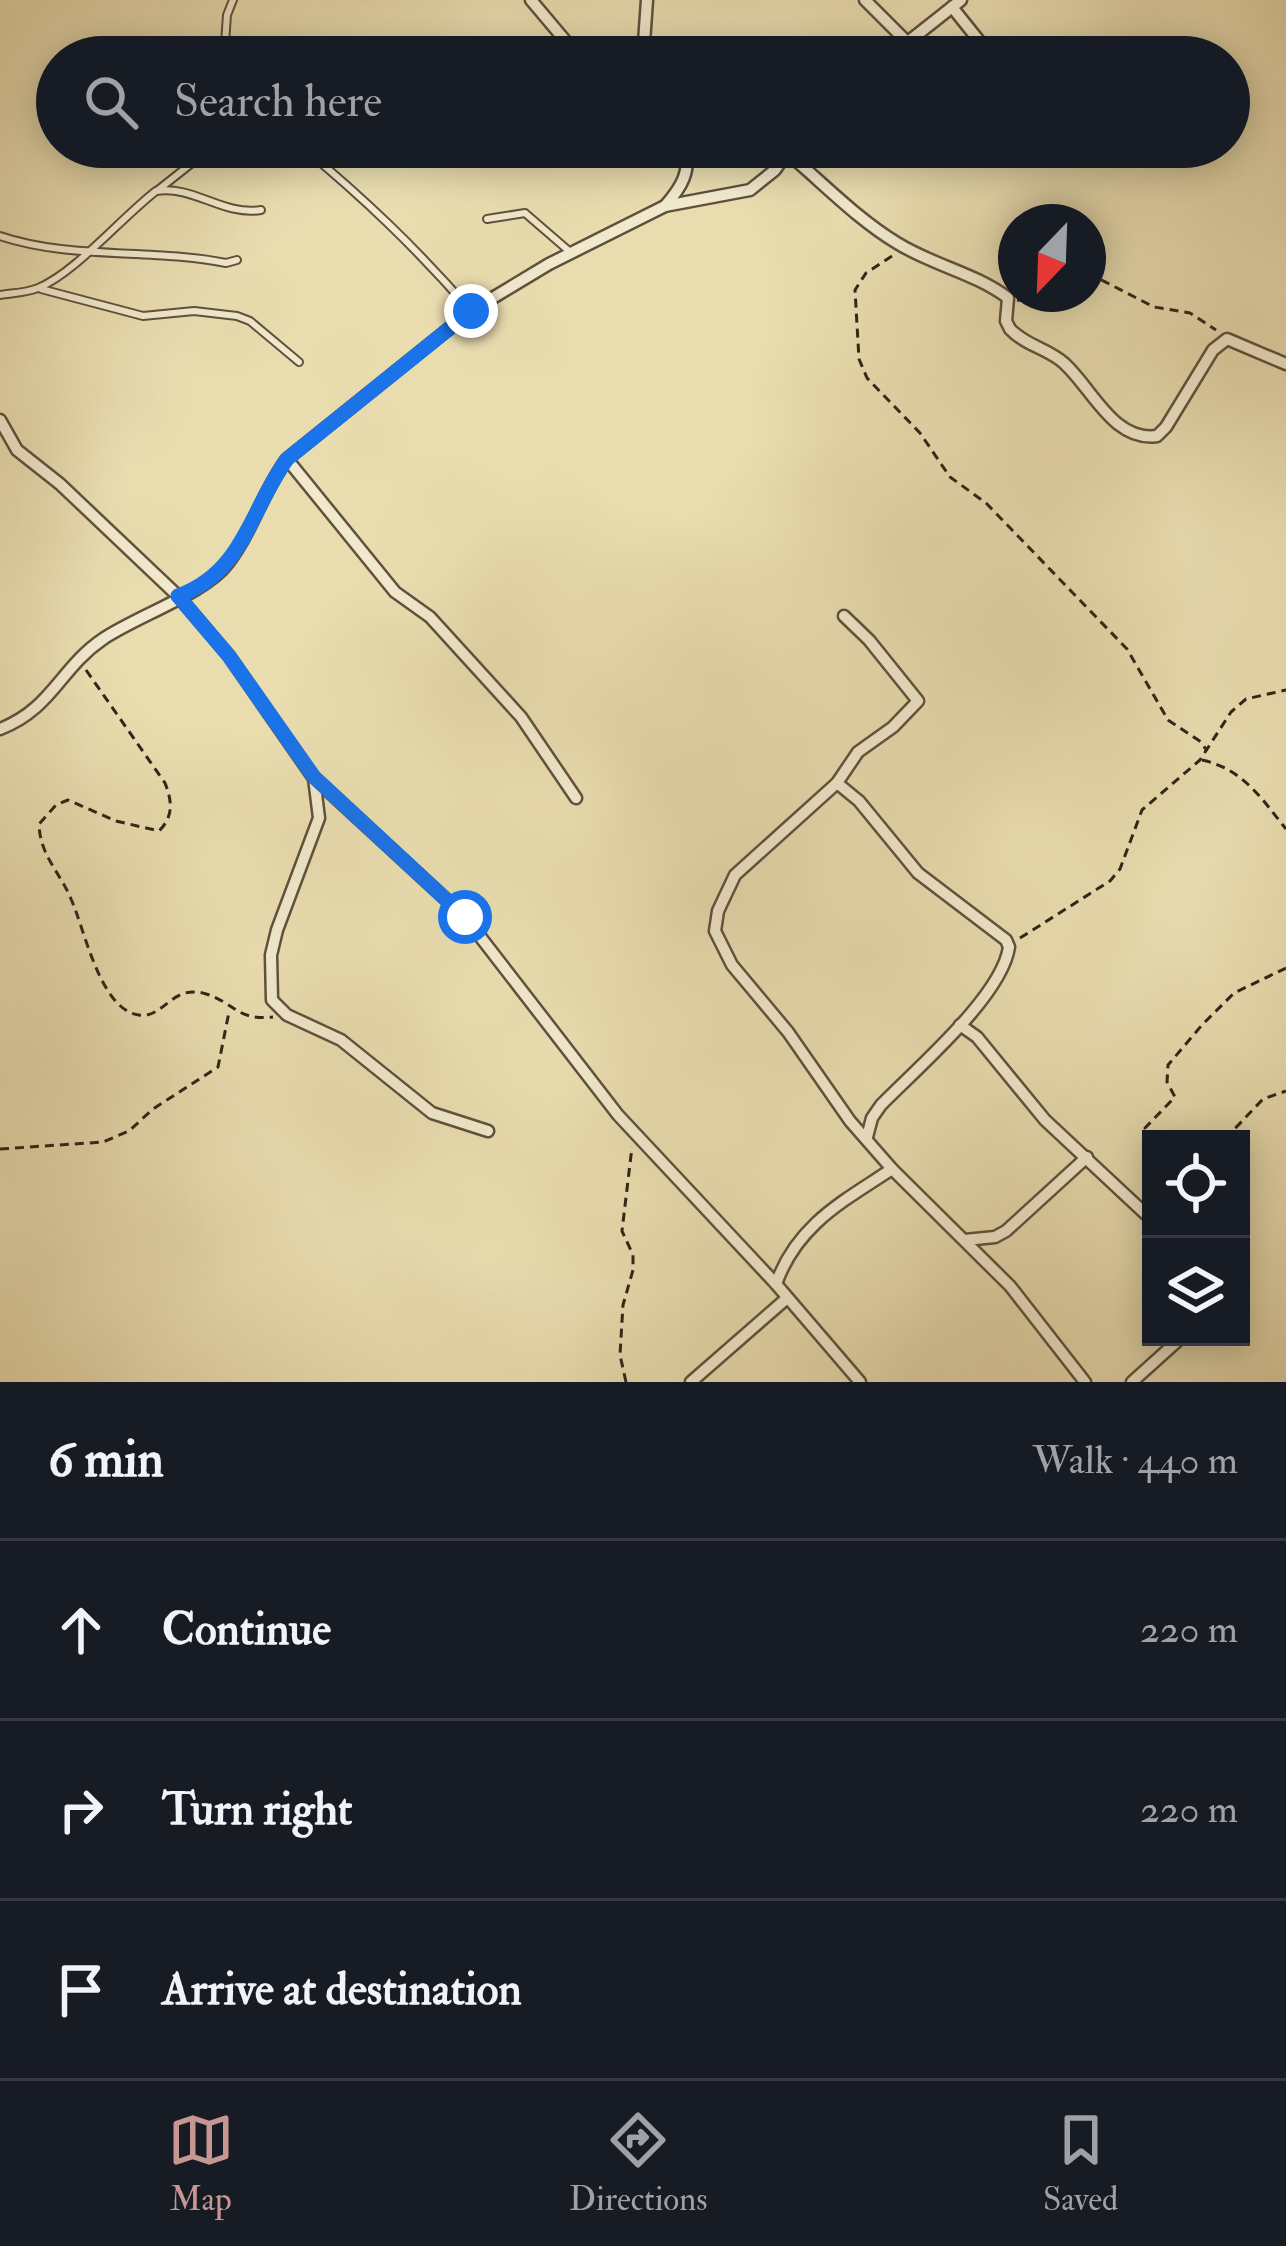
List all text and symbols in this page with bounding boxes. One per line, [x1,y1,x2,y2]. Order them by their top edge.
search box [36,36,1250,168]
icon: search [78,69,144,135]
text: Search here [174,74,382,130]
north arrow [998,204,1106,312]
route end [444,284,498,338]
route start [438,890,492,944]
map controls [1142,1130,1250,1346]
button: locate [1142,1130,1250,1238]
button: layers [1142,1238,1250,1346]
text: 6 min [48,1428,164,1492]
text: Walk · 440 m [1032,1436,1238,1485]
icon: ahead [48,1597,114,1663]
text: Continue [162,1602,331,1658]
text: 220 m [1140,1605,1238,1654]
icon: right [48,1777,114,1843]
text: Turn right [162,1782,352,1838]
text: 220 m [1140,1785,1238,1834]
icon: arrive [48,1957,114,2023]
text: Arrive at destination [162,1962,522,2018]
tab: Map [168,2107,234,2220]
tab: Directions [569,2107,708,2220]
tab: Saved [1043,2107,1118,2220]

